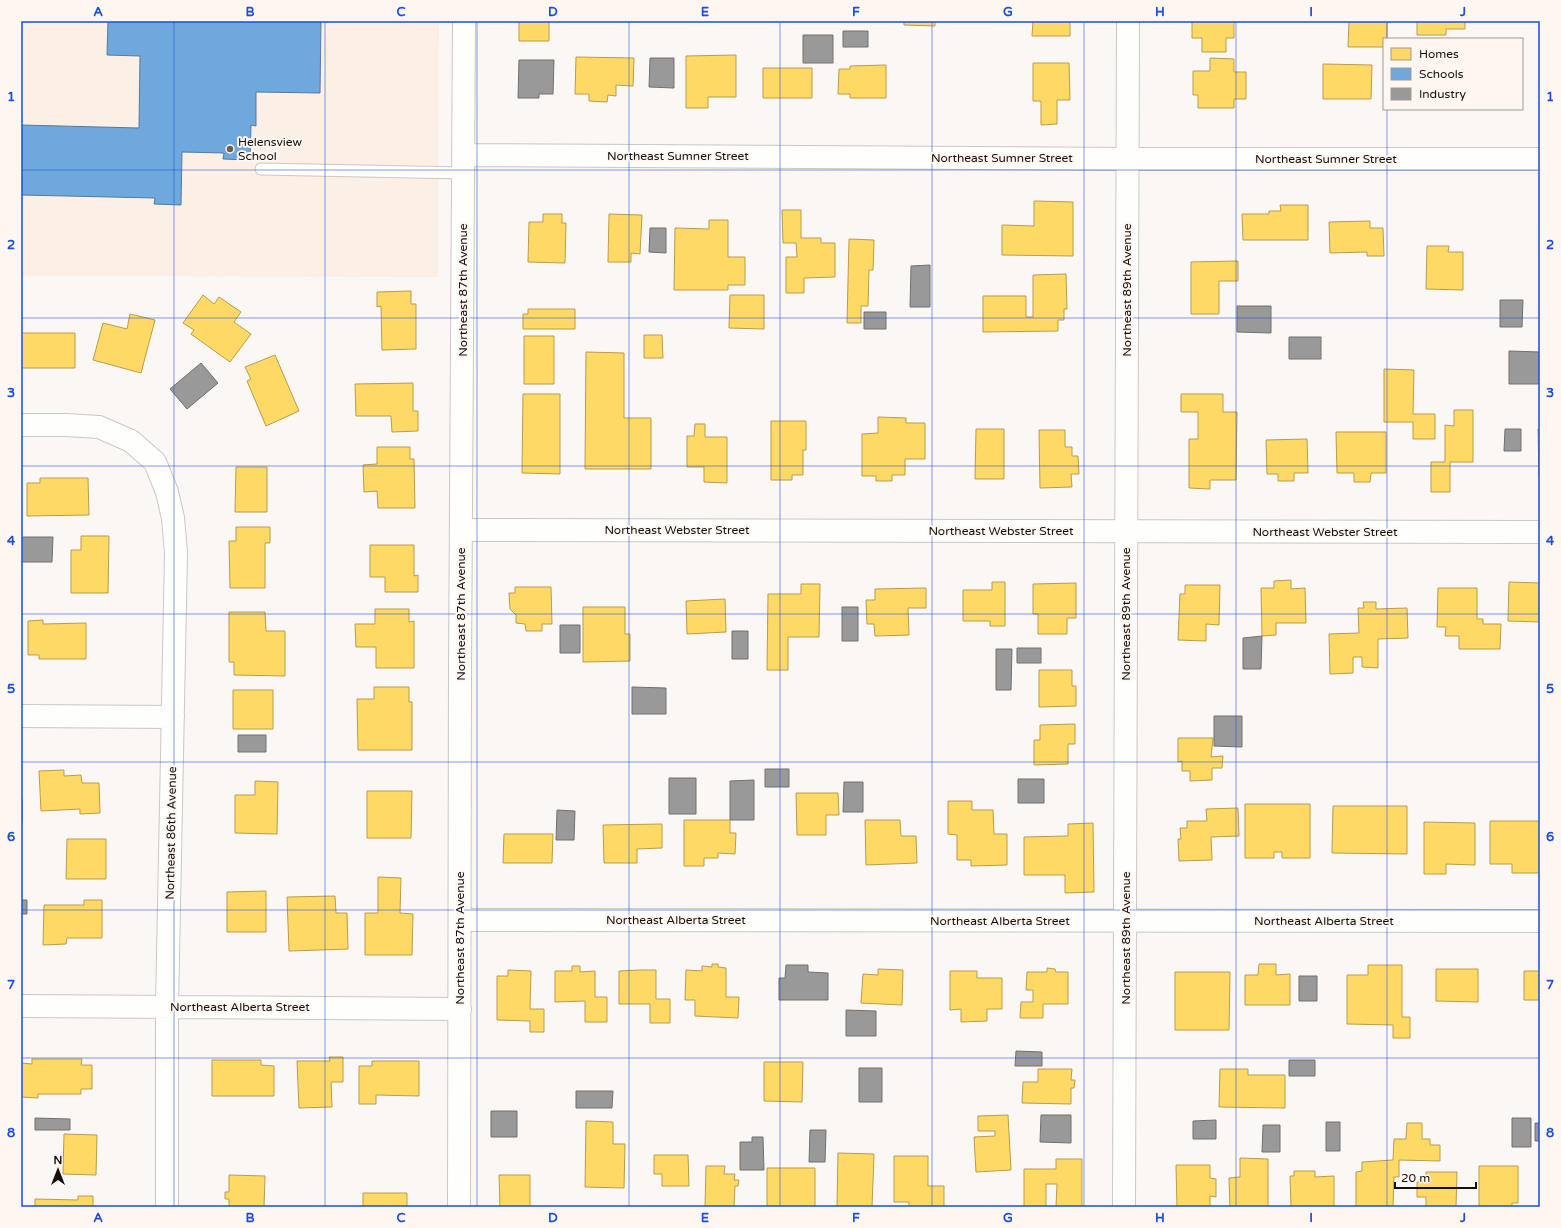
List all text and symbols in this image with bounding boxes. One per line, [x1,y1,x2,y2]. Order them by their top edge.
text: A [93,4,103,20]
text: B [245,4,255,20]
text: C [396,4,406,20]
text: D [548,4,558,20]
text: E [701,4,709,20]
text: F [852,4,860,20]
text: G [1003,4,1013,20]
text: H [1155,4,1165,20]
text: I [1309,4,1313,20]
text: J [1459,4,1466,20]
legend [1383,38,1523,110]
text: Homes [1419,47,1459,61]
text: Schools [1419,67,1464,81]
text: Industry [1419,87,1466,101]
text: 1 [7,89,15,105]
text: 1 [1546,89,1554,105]
place label: Helensview School [238,135,303,163]
marker: Helensview School [225,144,235,154]
street label: Northeast Sumner Street [607,149,749,163]
street label: Northeast Sumner Street [931,151,1073,165]
street label: Northeast Sumner Street [1255,152,1397,166]
street label: Northeast 87th Avenue [456,223,470,357]
street label: Northeast 89th Avenue [1120,223,1134,357]
text: 2 [7,237,15,253]
text: 2 [1546,237,1554,253]
text: 3 [7,385,15,401]
text: 3 [1546,385,1554,401]
street label: Northeast Webster Street [604,523,750,537]
street label: Northeast Webster Street [928,524,1074,538]
street label: Northeast Webster Street [1252,525,1398,539]
text: 4 [7,533,16,549]
text: 4 [1546,533,1555,549]
street label: Northeast 87th Avenue [454,547,468,681]
street label: Northeast 89th Avenue [1119,547,1133,681]
text: 5 [7,681,15,697]
text: 5 [1546,681,1554,697]
street label: Northeast 86th Avenue [163,766,179,900]
text: 6 [7,829,15,845]
text: 6 [1546,829,1554,845]
street label: Northeast 87th Avenue [453,871,467,1005]
street label: Northeast 89th Avenue [1119,871,1133,1005]
street label: Northeast Alberta Street [606,913,746,927]
street label: Northeast Alberta Street [930,914,1070,928]
street label: Northeast Alberta Street [1254,914,1394,928]
text: 7 [7,977,15,993]
text: 7 [1546,977,1554,993]
street label: Northeast Alberta Street [170,1000,310,1014]
text: 8 [7,1125,15,1141]
text: 8 [1546,1125,1554,1141]
north arrow [38,1150,78,1190]
text: N [54,1154,62,1167]
scale bar [1395,1164,1476,1190]
text: 20 m [1401,1171,1430,1185]
text: A [93,1210,103,1226]
text: B [245,1210,255,1226]
text: C [396,1210,406,1226]
text: D [548,1210,558,1226]
text: E [701,1210,709,1226]
text: F [852,1210,860,1226]
text: G [1003,1210,1013,1226]
text: H [1155,1210,1165,1226]
text: I [1309,1210,1313,1226]
text: J [1459,1210,1466,1226]

